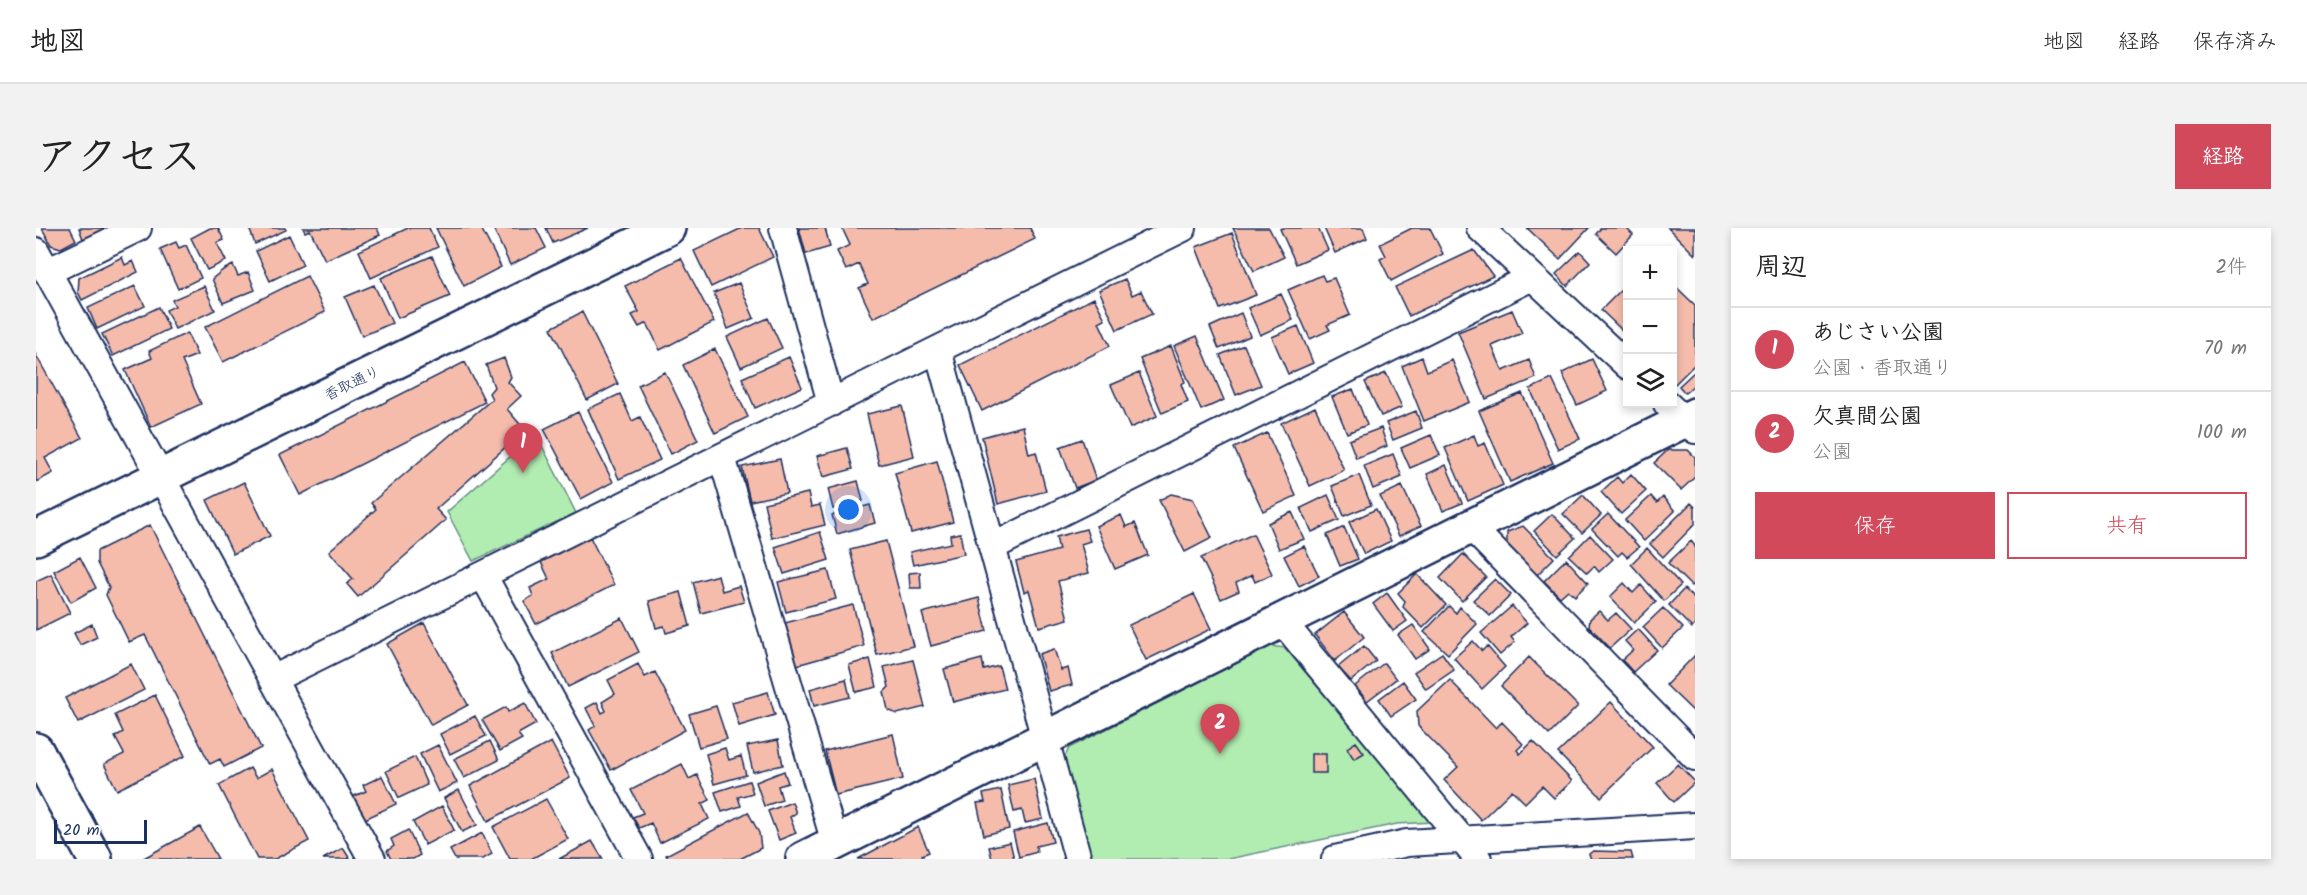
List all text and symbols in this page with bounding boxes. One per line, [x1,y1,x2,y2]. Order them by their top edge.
text: 地図 [30,20,86,65]
text: 地図 [2043,26,2085,59]
text: 経路 [2118,26,2160,59]
text: 保存済み [2193,26,2277,59]
button: 経路 [2175,124,2271,189]
text: アクセス [36,125,201,192]
map controls [1623,246,1677,408]
button: + [1623,246,1677,300]
text: 周辺 [1755,247,1807,289]
text: 2件 [2215,252,2247,284]
button: − [1623,300,1677,354]
text: あじさい公園 [1812,316,1944,351]
text: 1 [1771,333,1778,365]
text: 70 m [2204,333,2247,365]
text: 公園 · 香取通り [1812,353,1953,385]
button: layers [1623,354,1677,408]
street label: 香取通り [320,360,385,408]
text: 欠真間公園 [1812,400,1922,435]
text: 2 [1769,417,1780,449]
text: 100 m [2197,417,2247,449]
pin: 1 [504,424,542,473]
text: 公園 [1812,437,1852,469]
button: 保存 [1755,492,1995,559]
button: 共有 [2007,492,2247,559]
your location [834,495,863,524]
pin: 2 [1200,704,1240,754]
scale bar [54,817,147,844]
text: 20 m [63,818,99,843]

